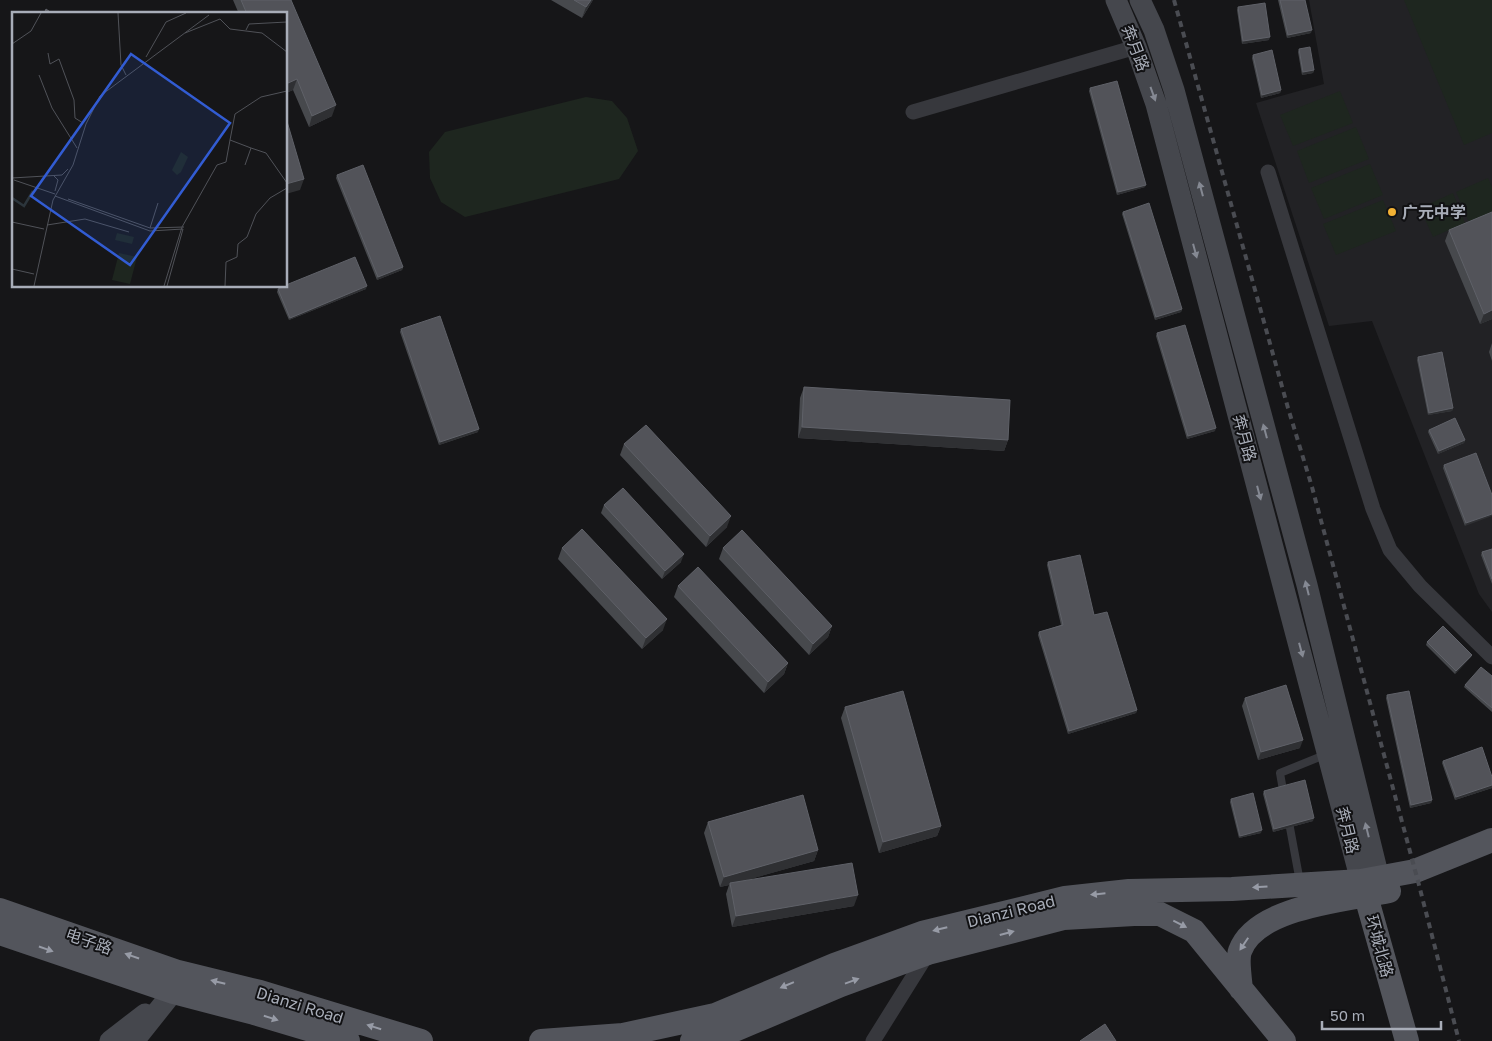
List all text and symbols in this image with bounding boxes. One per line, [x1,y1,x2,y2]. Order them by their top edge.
inset map [12,12,288,288]
street label: 奔月路 [1118,22,1154,74]
one-way arrow [1149,87,1157,102]
one-way arrow [1197,181,1205,197]
place label: 广元中学 [1402,202,1466,222]
marker: 广元中学 [1386,206,1398,218]
one-way arrow [1191,243,1199,259]
street label: 奔月路 [1229,412,1261,464]
one-way arrow [1261,423,1269,438]
one-way arrow [1256,485,1264,500]
one-way arrow [1303,580,1311,595]
one-way arrow [1297,642,1305,657]
street label: 奔月路 [1332,804,1364,856]
one-way arrow [1363,823,1371,838]
one-way arrow [1252,884,1268,892]
street label: Dianzi Road [965,890,1057,932]
one-way arrow [1090,890,1106,898]
street label: 环城北路 [1362,912,1398,980]
one-way arrow [1173,920,1188,928]
street label: 电子路 [63,924,115,958]
one-way arrow [932,925,947,933]
one-way arrow [1000,928,1015,936]
one-way arrow [1239,938,1249,951]
one-way arrow [39,945,54,953]
one-way arrow [124,952,139,959]
one-way arrow [845,977,860,985]
one-way arrow [211,978,226,986]
one-way arrow [780,981,794,989]
street label: Dianzi Road [254,982,346,1028]
scale bar [1322,998,1441,1030]
text: 50 m [1330,1006,1365,1024]
one-way arrow [264,1014,279,1022]
one-way arrow [367,1022,382,1030]

